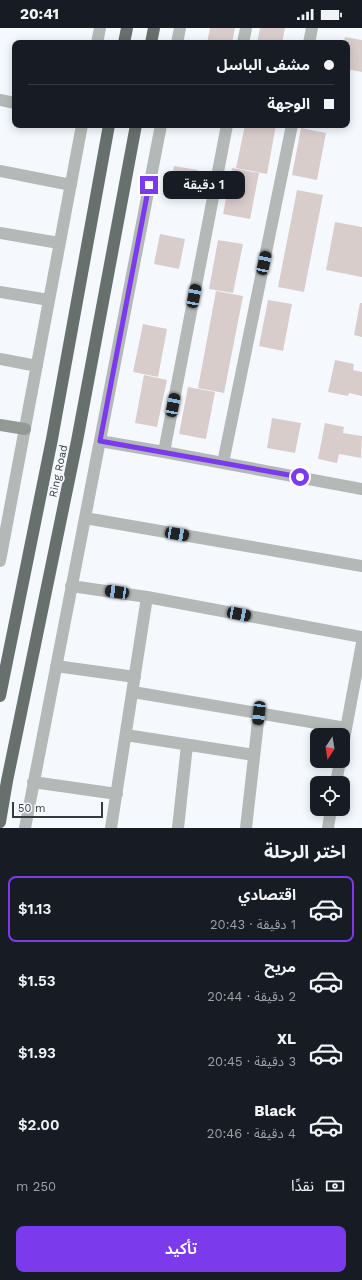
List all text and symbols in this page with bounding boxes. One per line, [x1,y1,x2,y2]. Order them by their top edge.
text: 20:41 [20,5,59,23]
text: مشفى الباسل [217,56,310,74]
text: الوجهة [267,95,310,113]
callout: 1 دقيقة [163,171,245,199]
route end [140,176,158,194]
text: 1 دقيقة [184,177,224,192]
car [256,250,272,276]
car [186,283,202,309]
car [165,392,181,418]
street label: Ring Road [47,444,70,499]
route start [291,468,309,486]
car [164,526,190,542]
car [104,584,130,600]
car [226,606,252,622]
car [252,700,266,726]
north arrow [310,728,350,768]
map controls [310,728,350,816]
button: locate [310,776,350,816]
scale bar [12,800,103,819]
text: 50 m [18,802,45,815]
text: اختر الرحلة [264,841,346,862]
text: اقتصادي [238,886,296,904]
icon: car [308,891,344,927]
text: $1.13 [18,900,51,918]
text: 1 دقيقة · 20:43 [210,917,296,932]
text: مريح [264,958,296,976]
icon: car [308,963,344,999]
text: $1.53 [18,972,56,990]
text: 2 دقيقة · 20:44 [207,989,296,1004]
text: XL [277,1030,296,1048]
icon: car [308,1035,344,1071]
text: $1.93 [18,1044,56,1062]
text: 3 دقيقة · 20:45 [208,1054,296,1069]
text: Black [254,1102,296,1120]
icon: car [308,1107,344,1143]
text: $2.00 [18,1116,59,1134]
text: 4 دقيقة · 20:46 [207,1126,296,1141]
icon: cash [324,1175,346,1197]
text: نقدًا [291,1177,314,1195]
text: 250 m [16,1179,56,1194]
button: تأكيد [16,1226,346,1272]

